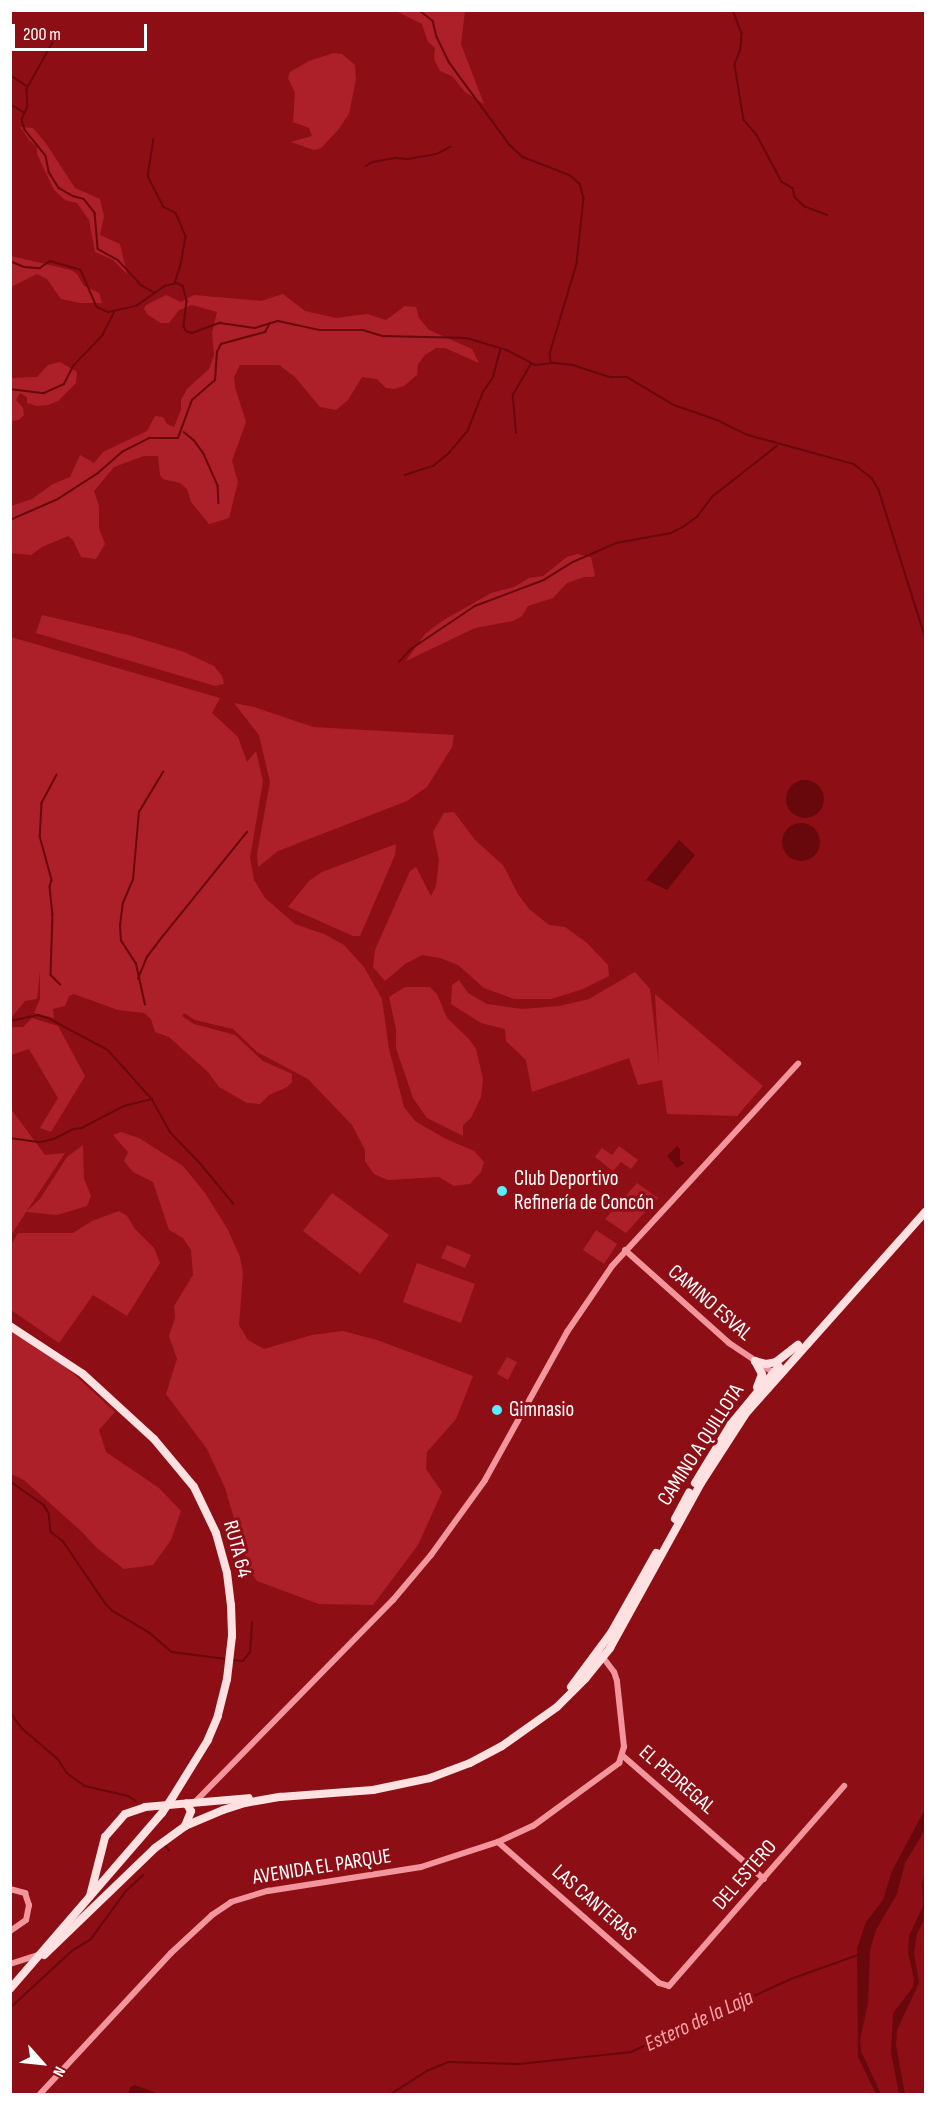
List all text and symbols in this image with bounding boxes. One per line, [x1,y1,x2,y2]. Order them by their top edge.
scale bar [15,12,150,50]
text: 200 m [23,24,61,45]
place label: Club Deportivo Refinería de Concón [514,1166,654,1216]
marker: Club Deportivo Refinería de Concón [495,1184,509,1198]
street label: CAMINO ESVAL [663,1260,757,1346]
street label: CAMINO A QUILLOTA [652,1380,750,1510]
place label: Gimnasio [509,1397,574,1423]
marker: Gimnasio [490,1403,504,1417]
street label: RUTA 64 [217,1518,257,1580]
street label: EL PEDREGAL [634,1740,720,1820]
street label: DEL ESTERO [708,1835,782,1915]
street label: AVENIDA EL PARQUE [251,1844,393,1890]
street label: LAS CANTERAS [547,1859,641,1947]
water label: Estero de la Laja [641,1984,757,2058]
north arrow [12,2033,72,2093]
text: N [48,2063,69,2080]

